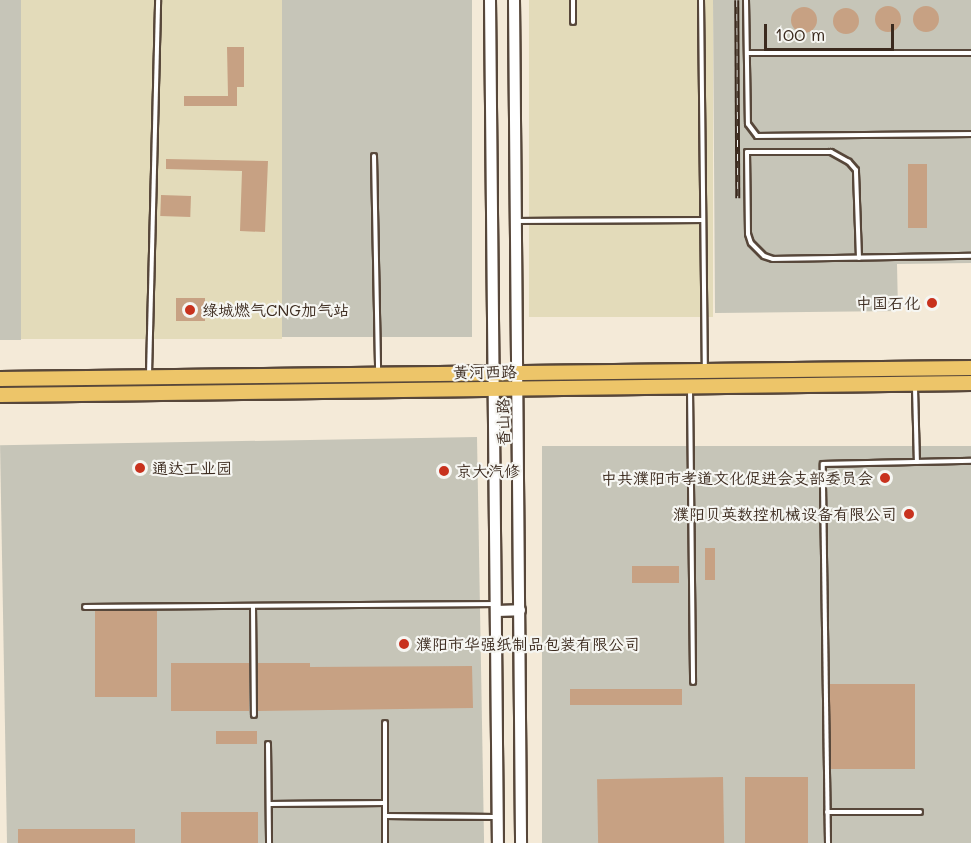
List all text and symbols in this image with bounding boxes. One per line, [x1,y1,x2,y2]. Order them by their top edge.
scale bar [767,12,898,50]
text: 100 m [775,22,825,46]
place label: 中国石化 [856,293,920,313]
marker: 中国石化 [925,296,939,310]
place label: 绿城燃气CNG加气站 [202,300,349,320]
marker: 绿城燃气CNG加气站 [183,303,197,317]
street label: 黄河西路 [453,362,517,382]
street label: 香山路 [493,398,513,446]
place label: 通达工业园 [152,458,232,478]
marker: 通达工业园 [133,461,147,475]
place label: 京大汽修 [456,461,520,481]
marker: 京大汽修 [437,464,451,478]
place label: 中共濮阳市孝道文化促进会支部委员会 [601,468,873,488]
marker: 中共濮阳市孝道文化促进会支部委员会 [878,471,892,485]
place label: 濮阳贝英数控机械设备有限公司 [673,504,897,524]
marker: 濮阳贝英数控机械设备有限公司 [902,507,916,521]
place label: 濮阳市华强纸制品包装有限公司 [416,634,640,654]
marker: 濮阳市华强纸制品包装有限公司 [397,637,411,651]

